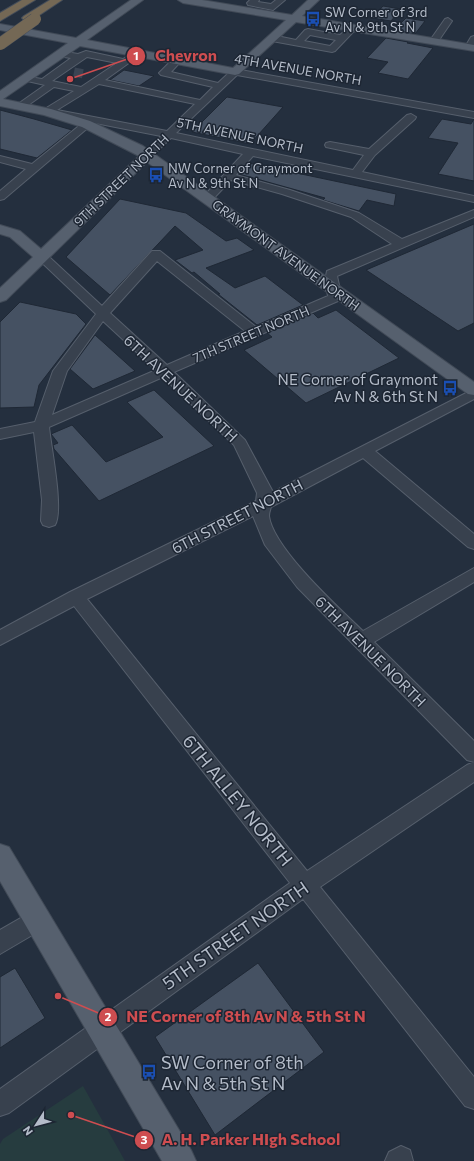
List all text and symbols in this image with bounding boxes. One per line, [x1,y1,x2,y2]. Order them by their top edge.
place label: SW Corner of 3rd Av N & 9th St N [325,4,427,35]
bus stop icon: SW Corner of 3rd Av N & 9th St N [304,10,322,28]
callout: Chevron [126,42,225,70]
text: Chevron [155,45,217,64]
text: 1 [133,48,139,62]
street label: 4TH AVENUE NORTH [233,50,363,88]
street label: 5TH AVENUE NORTH [175,114,305,156]
street label: 9TH STREET NORTH [70,131,172,229]
place label: NW Corner of Graymont Av N & 9th St N [168,160,313,191]
bus stop icon: NW Corner of Graymont Av N & 9th St N [147,166,165,184]
street label: GRAYMONT AVENUE NORTH [209,196,363,314]
street label: 7TH STREET NORTH [190,302,312,366]
street label: 6TH AVENUE NORTH [120,331,242,445]
place label: NE Corner of Graymont Av N & 6th St N [278,370,438,405]
bus stop icon: NE Corner of Graymont Av N & 6th St N [441,379,459,397]
street label: 6TH STREET NORTH [168,475,306,557]
street label: 6TH AVENUE NORTH [312,592,430,710]
street label: 6TH ALLEY NORTH [178,730,298,870]
street label: 5TH STREET NORTH [158,876,312,994]
callout: NE Corner of 8th Av N & 5th St N [98,1003,374,1031]
text: NE Corner of 8th Av N & 5th St N [126,1006,366,1025]
text: 2 [105,1009,112,1023]
place label: SW Corner of 8th Av N & 5th St N [161,1051,304,1094]
bus stop icon: SW Corner of 8th Av N & 5th St N [140,1063,158,1081]
north arrow [16,1105,56,1145]
text: N [20,1124,35,1138]
callout: A. H. Parker HIgh School [134,1126,349,1154]
text: A. H. Parker HIgh School [162,1129,340,1148]
text: 3 [141,1132,148,1146]

